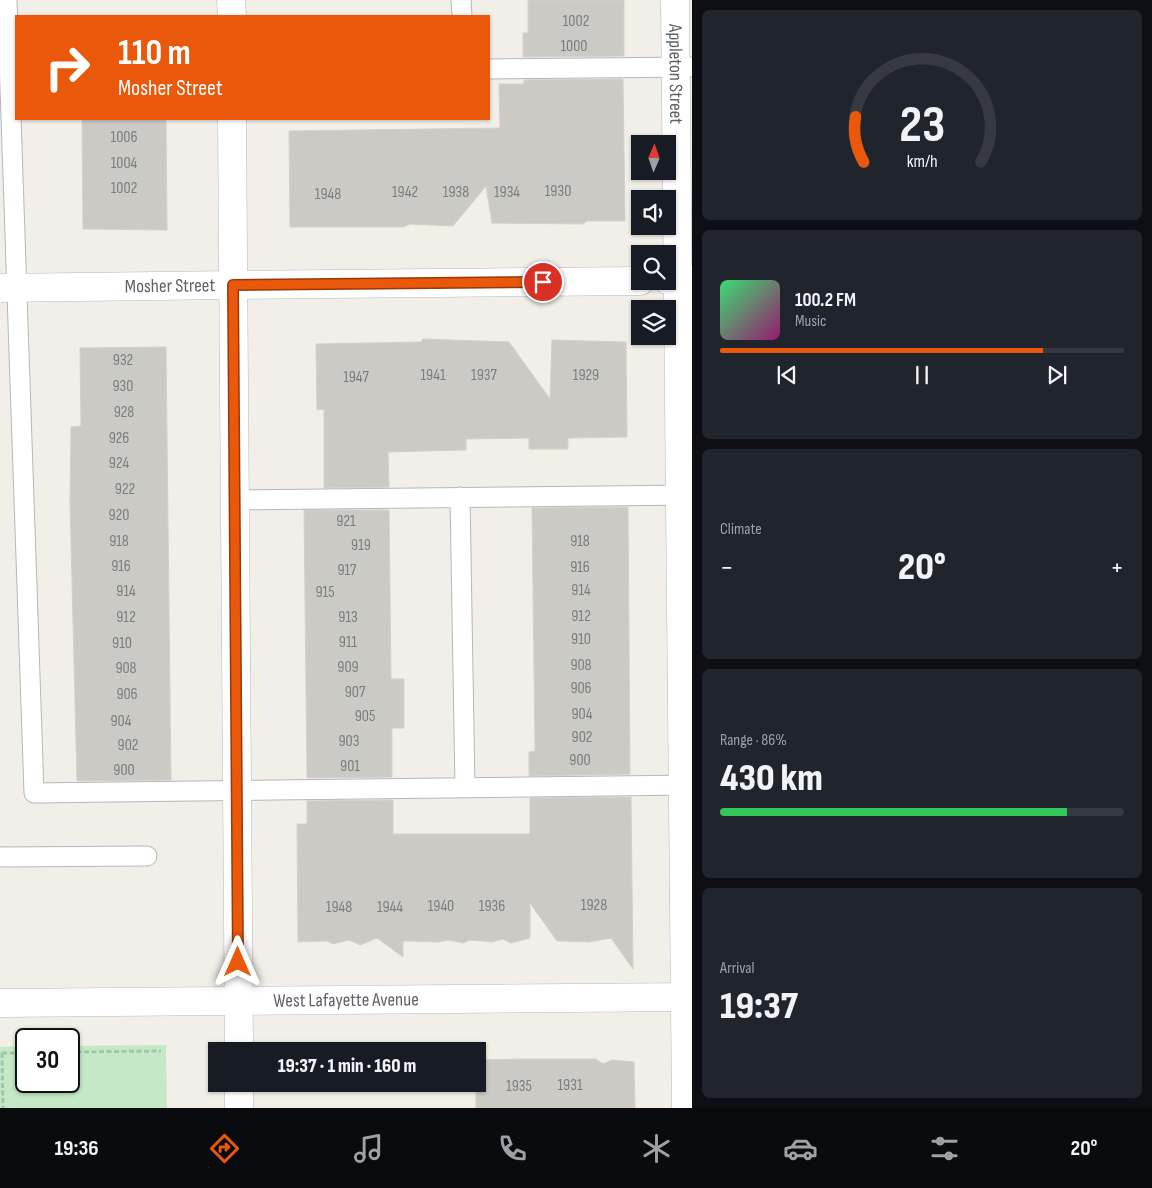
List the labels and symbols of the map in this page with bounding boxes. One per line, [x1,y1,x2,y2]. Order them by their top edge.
house number: 1002 [563,12,589,31]
street label: Appleton Street [664,23,688,124]
house number: 1000 [560,37,588,56]
house number: 1006 [111,128,137,147]
north arrow [631,135,676,180]
house number: 1004 [111,154,138,173]
house number: 1002 [111,179,137,198]
house number: 1930 [545,182,571,201]
house number: 1942 [392,183,418,202]
house number: 1938 [443,183,469,202]
house number: 1934 [494,183,520,202]
house number: 1948 [315,185,341,204]
pin [522,261,564,303]
street label: Mosher Street [125,274,216,298]
house number: 932 [113,351,133,370]
house number: 1941 [420,366,446,385]
house number: 1937 [471,366,497,385]
house number: 1929 [573,366,599,385]
house number: 1947 [343,368,369,387]
house number: 930 [113,377,133,396]
house number: 928 [114,403,134,422]
house number: 926 [109,429,129,448]
house number: 924 [109,454,129,473]
house number: 922 [115,480,135,499]
house number: 920 [109,506,129,525]
house number: 921 [336,512,356,531]
house number: 918 [109,532,129,551]
house number: 918 [570,532,590,551]
house number: 919 [351,536,371,555]
house number: 916 [111,557,131,576]
house number: 916 [570,558,590,577]
house number: 917 [337,561,357,580]
house number: 914 [571,581,591,600]
house number: 914 [116,582,136,601]
house number: 915 [315,583,335,602]
house number: 912 [571,607,591,626]
house number: 912 [116,608,136,627]
house number: 913 [338,608,358,627]
house number: 910 [571,630,591,649]
house number: 911 [339,633,358,652]
house number: 910 [112,634,132,653]
house number: 908 [570,656,592,675]
house number: 909 [337,658,359,677]
house number: 908 [115,659,137,678]
house number: 906 [570,679,592,698]
house number: 907 [345,683,366,702]
house number: 906 [116,685,138,704]
house number: 904 [572,705,593,724]
house number: 905 [355,707,375,726]
house number: 904 [111,712,132,731]
house number: 902 [572,728,592,747]
house number: 903 [339,732,359,751]
house number: 902 [118,736,138,755]
house number: 900 [569,751,591,770]
house number: 901 [340,757,360,776]
house number: 900 [113,761,135,780]
house number: 1928 [581,896,607,915]
house number: 1940 [428,897,454,916]
house number: 1936 [479,897,505,916]
house number: 1948 [326,898,352,917]
house number: 1944 [377,898,403,917]
position arrow [211,935,263,987]
street label: West Lafayette Avenue [273,988,419,1012]
speed limit sign: 30 [15,1028,80,1093]
house number: 1931 [558,1076,583,1095]
house number: 1935 [506,1077,532,1096]

